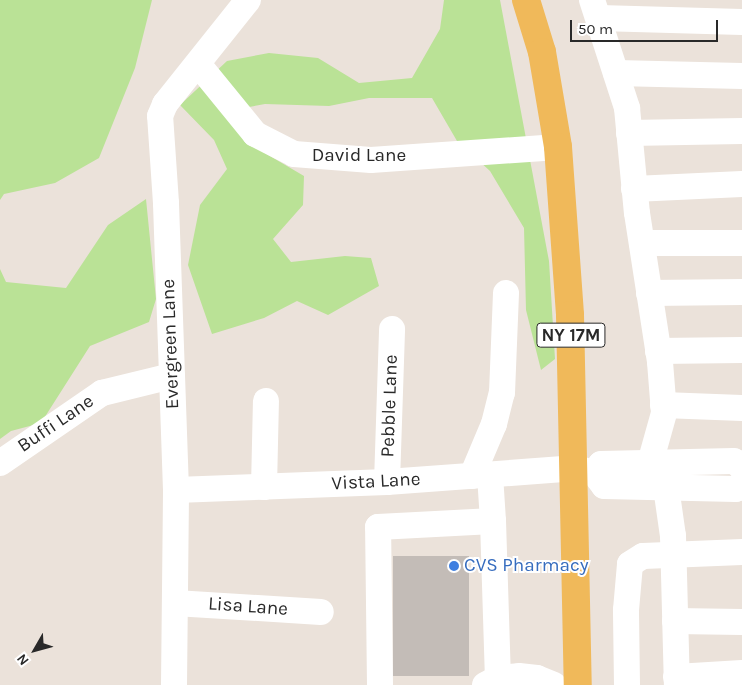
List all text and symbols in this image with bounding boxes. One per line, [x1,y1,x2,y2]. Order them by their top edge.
scale bar [572,10,720,42]
text: 50 m [578,20,613,38]
street label: David Lane [312,145,406,167]
street label: Evergreen Lane [157,279,185,409]
road number: NY 17M [536,320,606,350]
street label: Pebble Lane [377,354,403,458]
street label: Buffi Lane [14,390,98,458]
street label: Vista Lane [331,468,421,496]
place label: CVS Pharmacy [464,555,589,577]
marker: CVS Pharmacy [448,560,460,572]
street label: Lisa Lane [207,593,289,621]
north arrow [10,625,60,675]
text: N [13,650,33,669]

